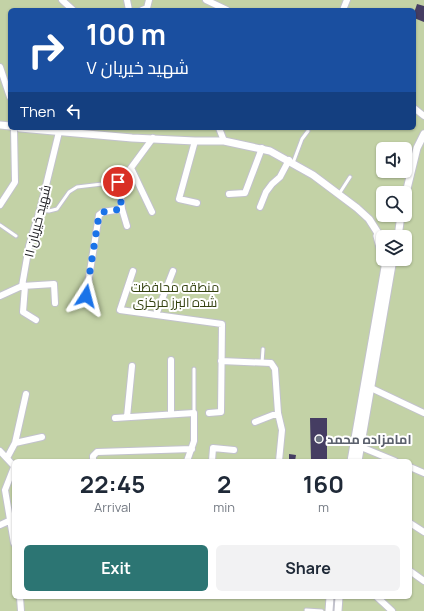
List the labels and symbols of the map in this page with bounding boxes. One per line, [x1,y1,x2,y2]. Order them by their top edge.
pin [101,165,135,199]
street label: شهید خیریان ۱۱ [19,183,55,259]
position arrow [65,275,107,317]
park label: منطقه محافظت شده البرز مرکزی [131,278,219,311]
place label: امامزاده محمد [327,430,412,448]
marker: امامزاده محمد [314,434,324,444]

